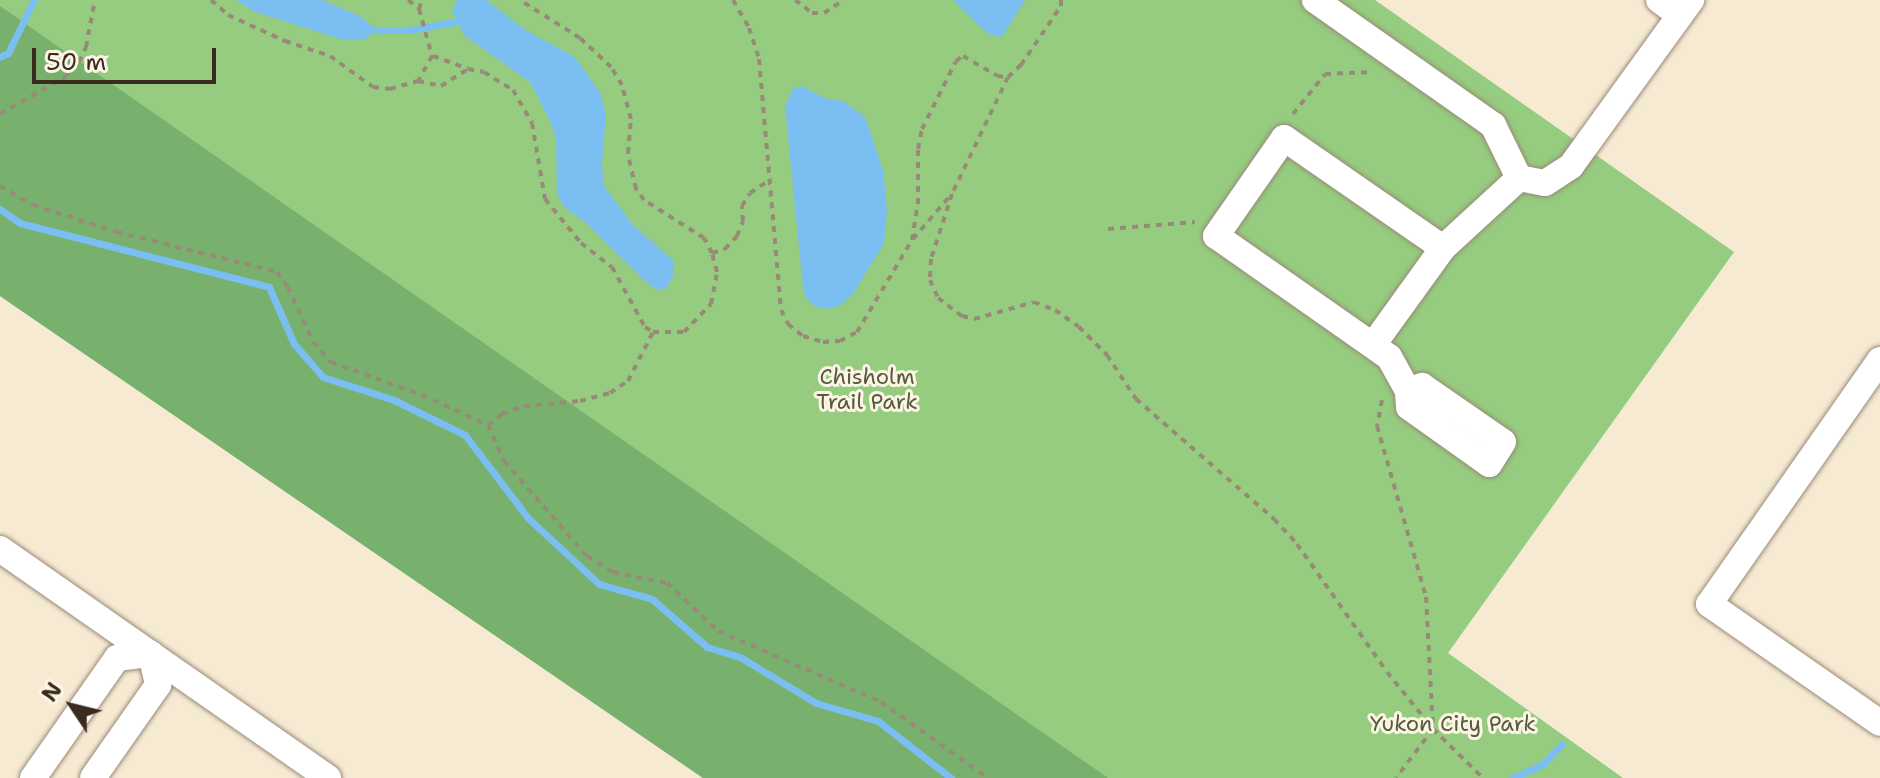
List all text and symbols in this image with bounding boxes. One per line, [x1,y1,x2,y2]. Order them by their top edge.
scale bar [36,32,220,82]
text: 50 m [46,46,106,78]
park label: Chisholm Trail Park [816,363,918,414]
north arrow [32,666,112,746]
text: N [35,676,69,707]
park label: Yukon City Park [1370,711,1536,737]

